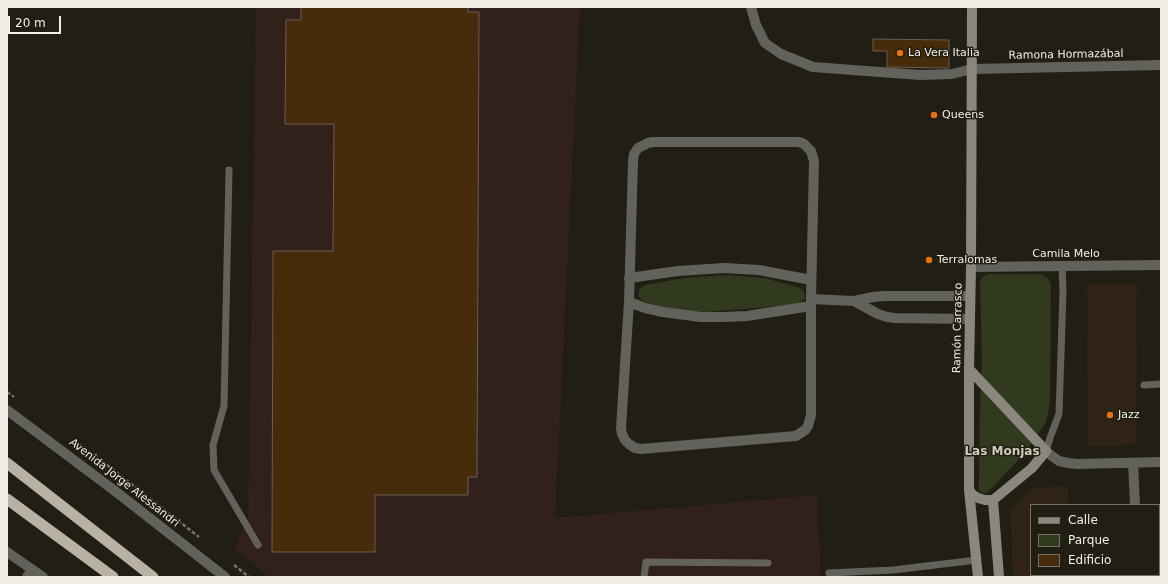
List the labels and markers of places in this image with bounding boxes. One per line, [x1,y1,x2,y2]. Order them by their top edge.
place label: La Vera Italia [908,46,980,60]
marker: La Vera Italia [895,48,905,58]
place label: Queens [942,108,984,122]
marker: Queens [929,110,939,120]
place label: Terralomas [937,253,997,267]
marker: Terralomas [924,255,934,265]
place label: Jazz [1118,408,1140,422]
marker: Jazz [1105,410,1115,420]

